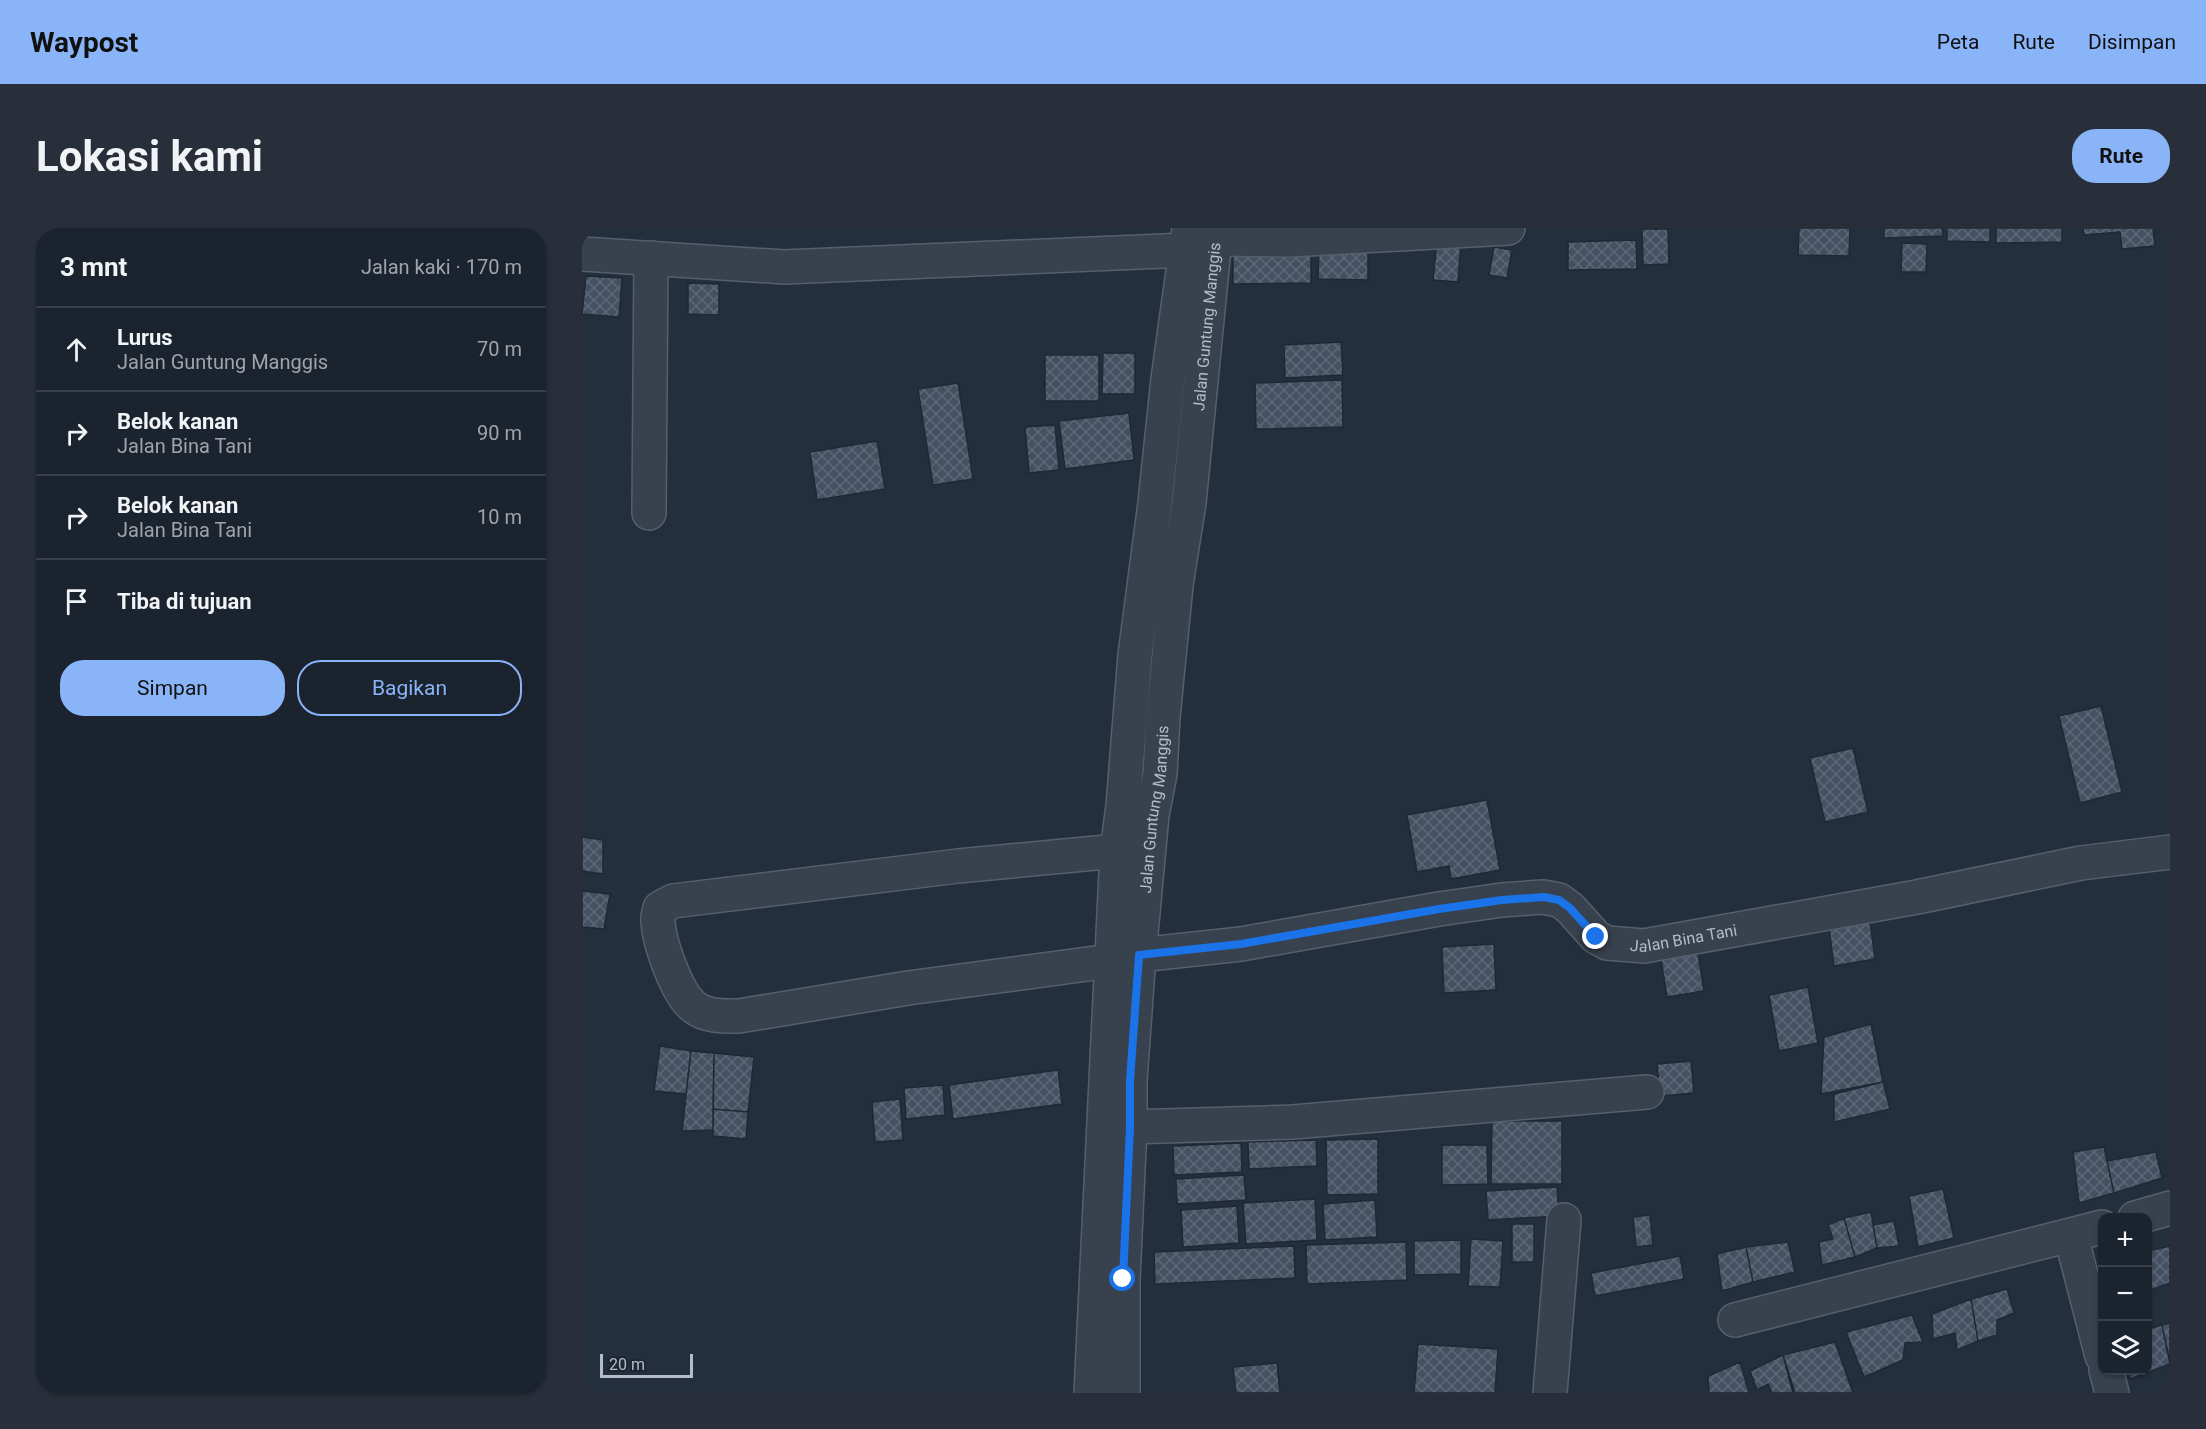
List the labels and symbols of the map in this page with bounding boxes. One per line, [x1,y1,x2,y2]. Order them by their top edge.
street label: Jalan Guntung Manggis [1189,241,1224,411]
street label: Jalan Guntung Manggis [1135,725,1172,894]
street label: Jalan Bina Tani [1629,920,1738,956]
route end [1582,923,1608,949]
route start [1109,1265,1135,1291]
scale bar [600,1351,693,1378]

